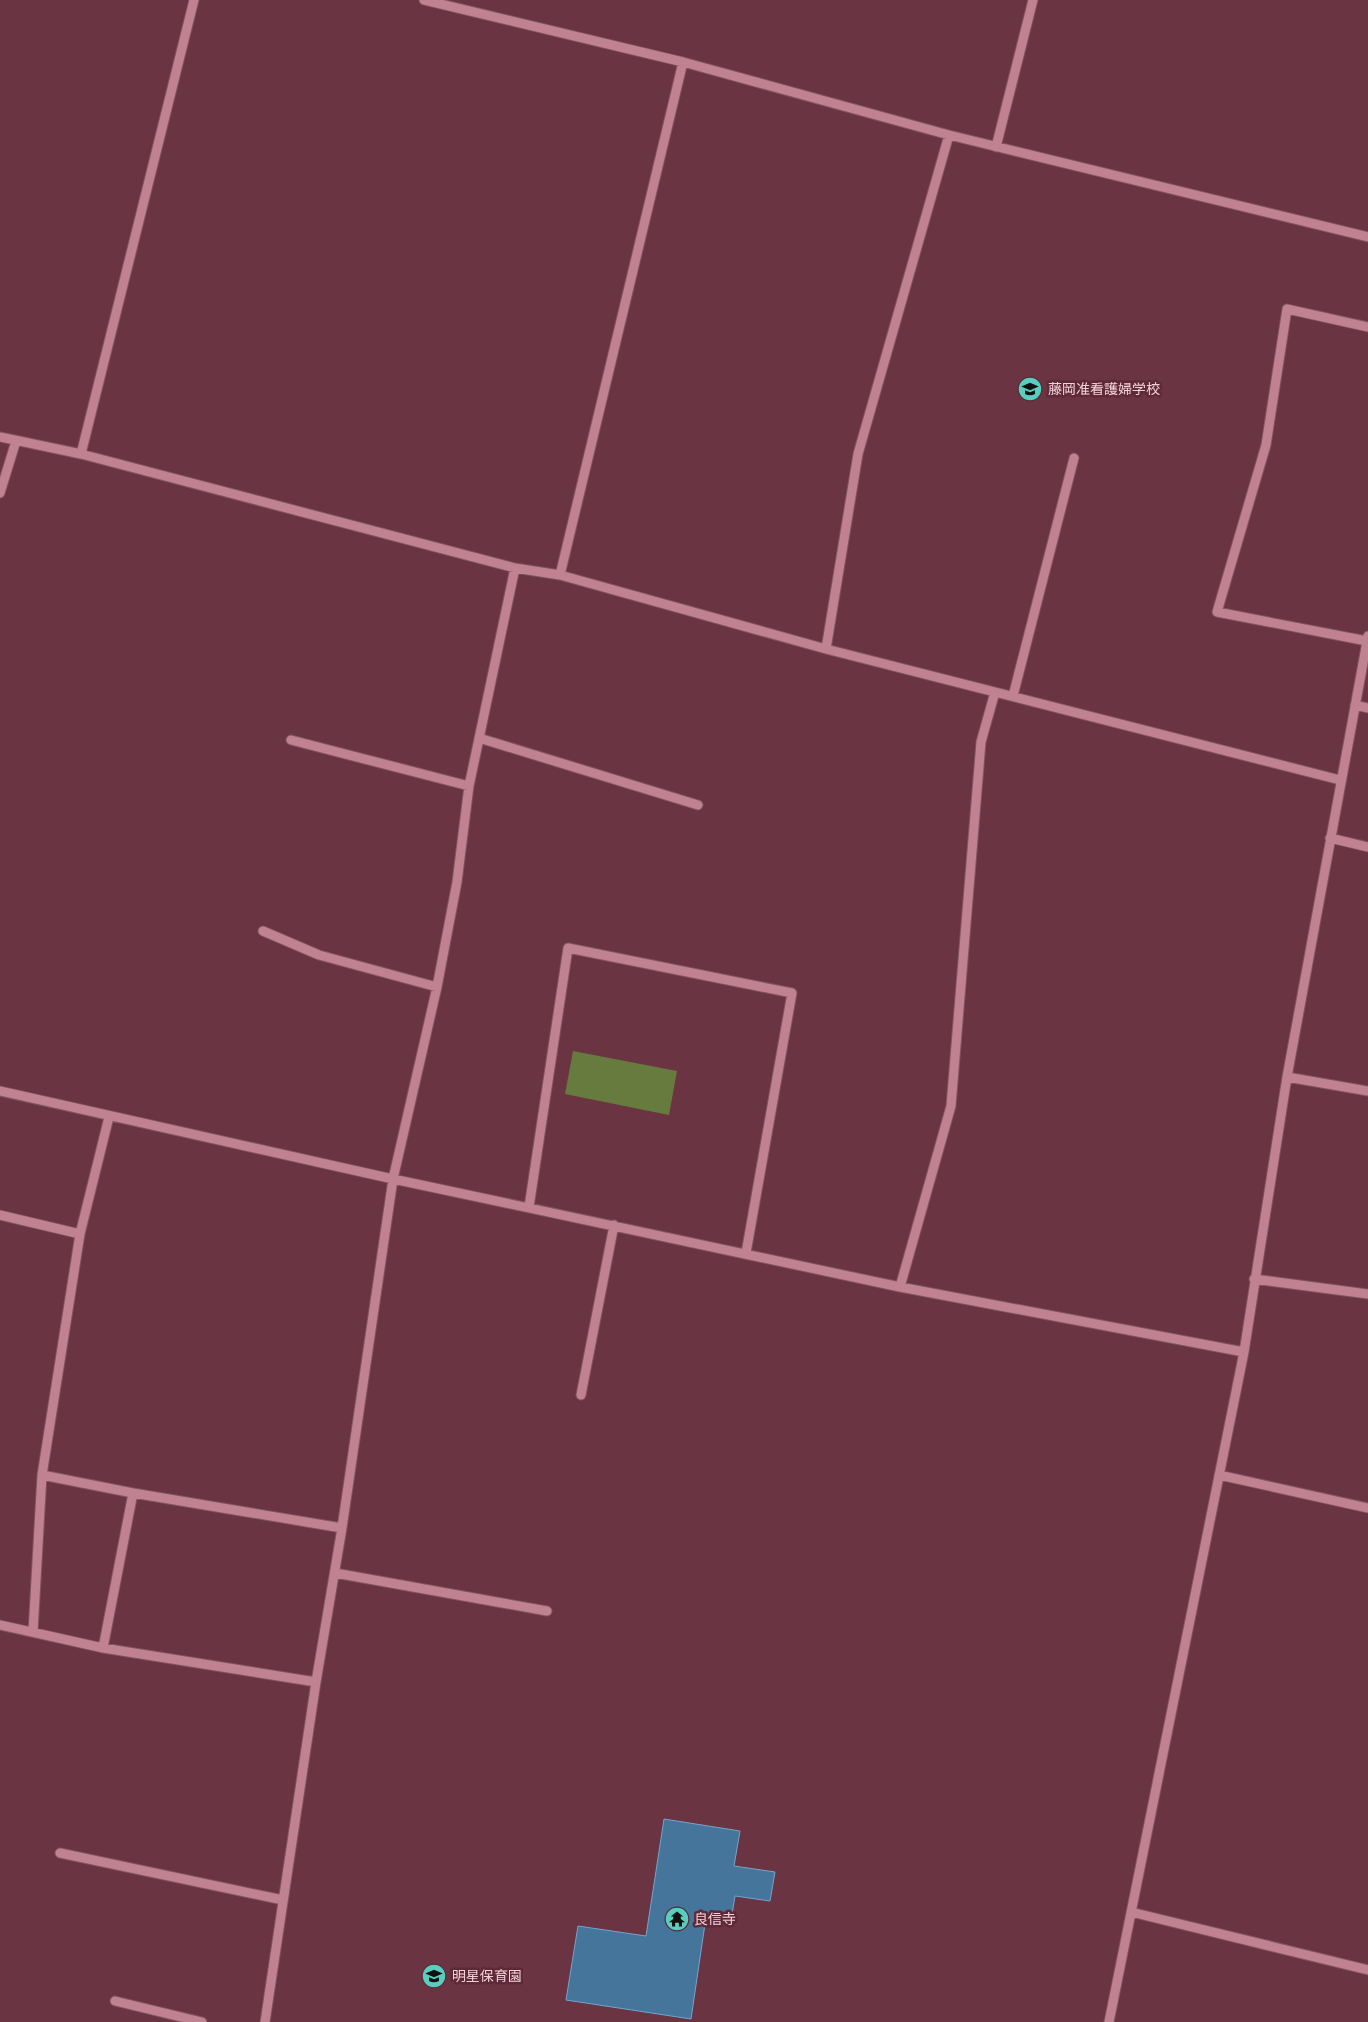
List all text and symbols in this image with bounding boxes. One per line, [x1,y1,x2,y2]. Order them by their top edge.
school or university icon: 藤岡准看護婦学校 [1017,376,1043,402]
place label: 藤岡准看護婦学校 [1048,382,1160,399]
temple icon: 良信寺 [664,1906,690,1932]
place label: 良信寺 [694,1912,736,1929]
school or university icon: 明星保育園 [421,1963,447,1989]
place label: 明星保育園 [452,1969,522,1986]

